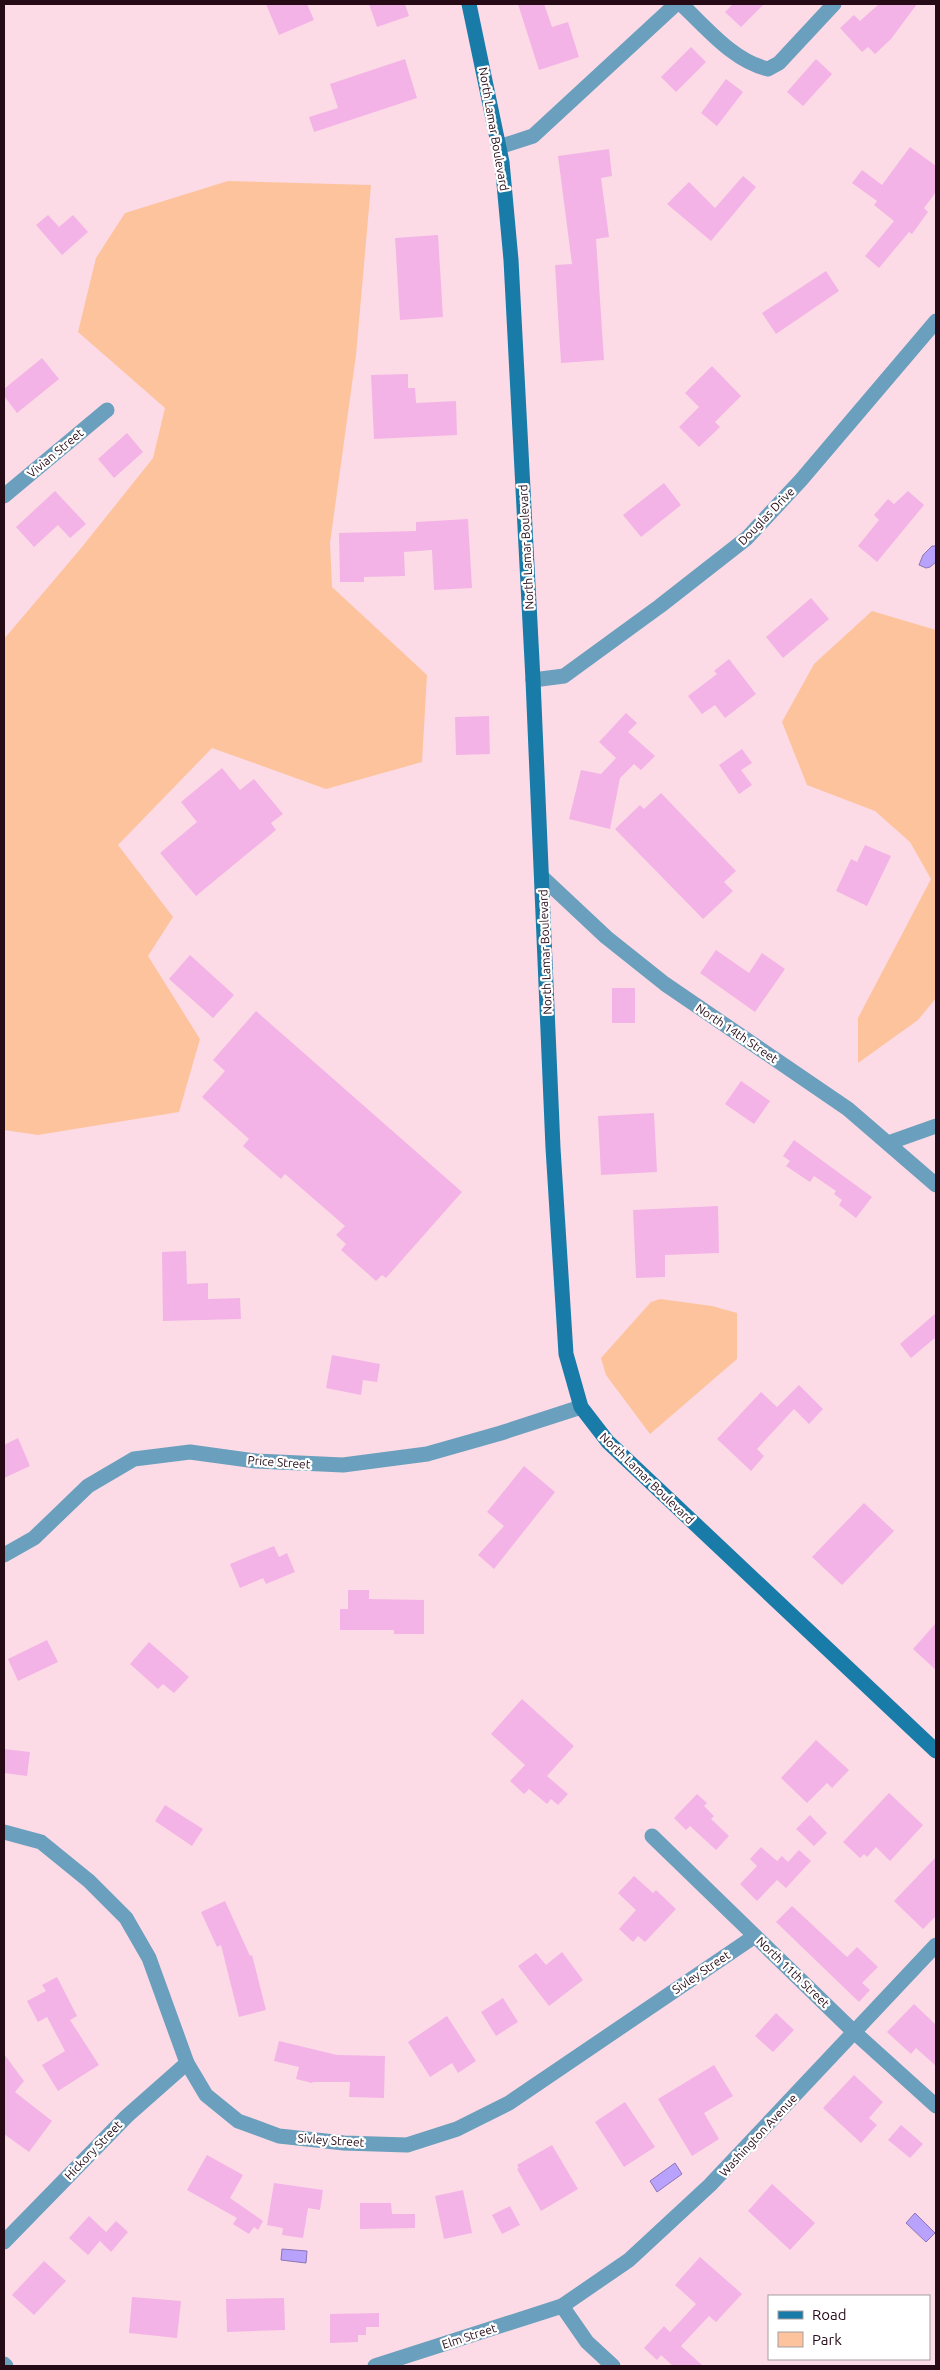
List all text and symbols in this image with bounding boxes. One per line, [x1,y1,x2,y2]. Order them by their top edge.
street label: North Lamar Boulevard [477,66,511,192]
street label: Vivian Street [24,426,86,480]
street label: North Lamar Boulevard [516,484,536,610]
street label: Douglas Drive [735,485,797,547]
street label: North Lamar Boulevard [536,889,554,1015]
street label: North 14th Street [694,1001,781,1065]
street label: North Lamar Boulevard [597,1430,697,1526]
street label: Price Street [247,1453,311,1471]
street label: North 11th Street [754,1934,832,2010]
street label: Sivley Street [670,1948,733,1996]
street label: Washington Avenue [717,2091,799,2179]
street label: Hickory Street [62,2118,124,2182]
street label: Sivley Street [297,2131,365,2149]
legend [768,2295,930,2360]
text: Road [812,2306,847,2323]
street label: Elm Street [440,2321,498,2351]
text: Park [812,2331,842,2348]

